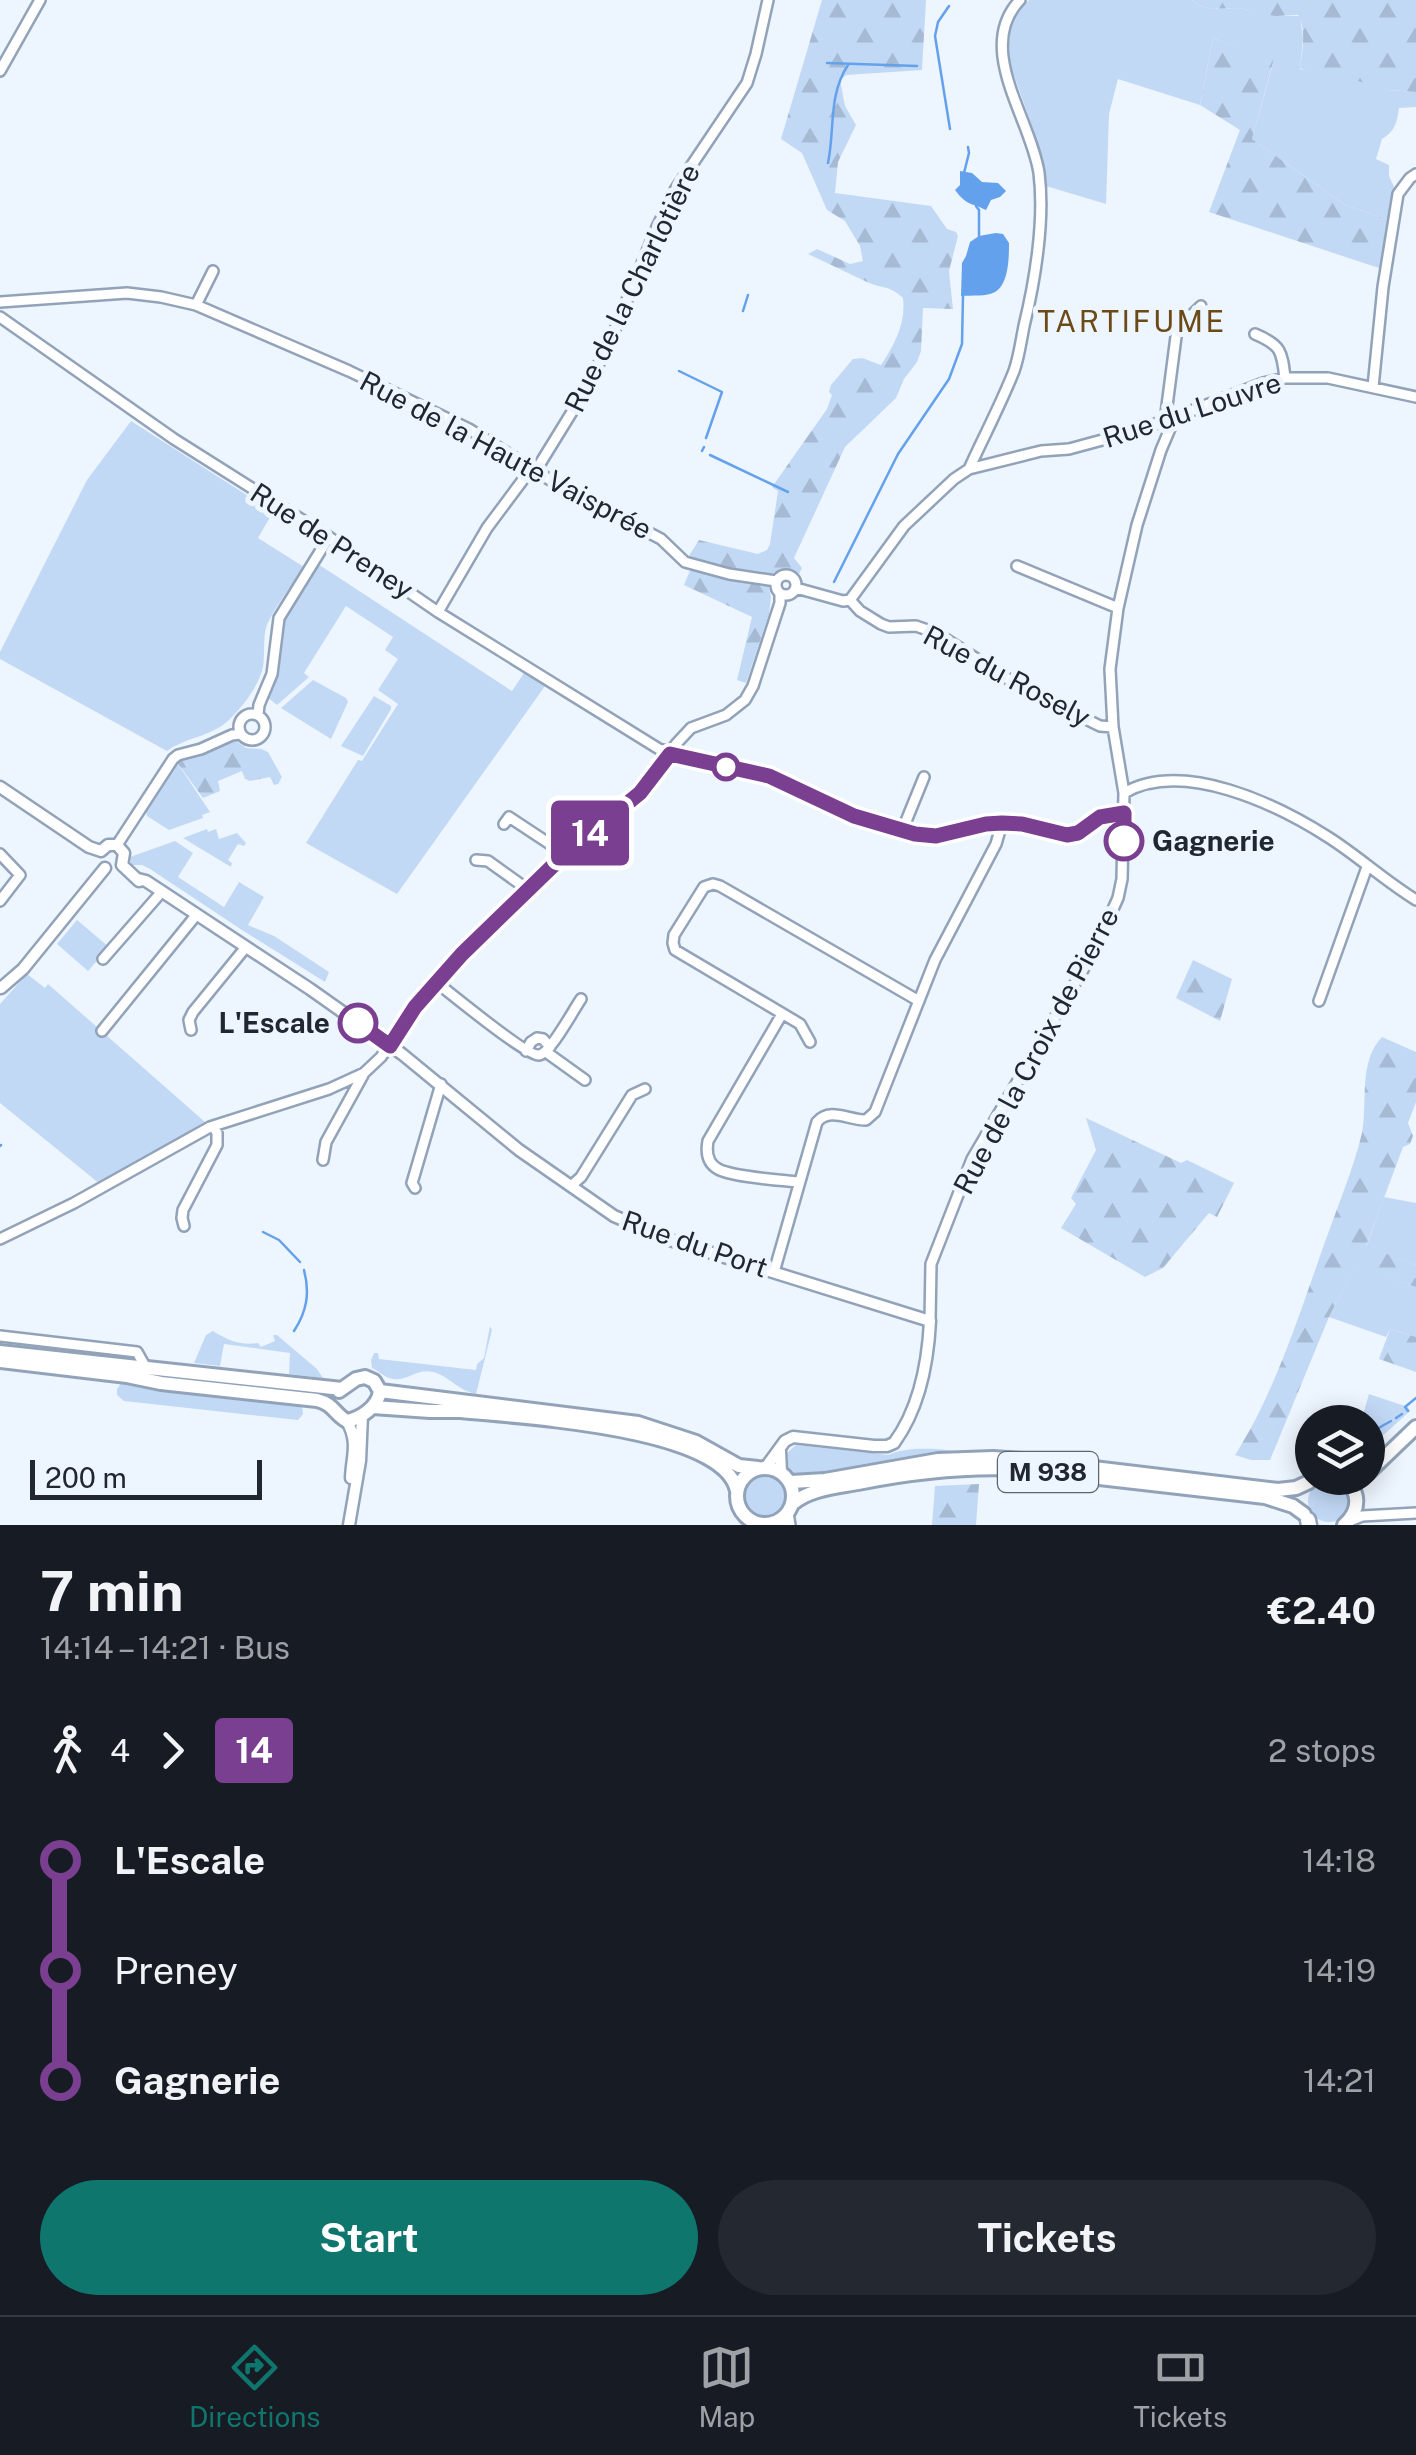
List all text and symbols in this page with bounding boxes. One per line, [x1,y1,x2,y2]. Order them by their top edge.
street label: Rue de la Charlotière [557,158,706,417]
district label: TARTIFUME [1037,303,1227,339]
street label: Rue de la Haute Vaisprée [355,364,658,546]
street label: Rue du Louvre [1099,365,1285,454]
street label: Rue de Preney [245,476,420,605]
street label: Rue du Rosely [918,618,1096,733]
unlabelled marker [713,754,739,780]
line badge: 14 [545,800,635,866]
text: 14 [571,813,609,854]
marker: Gagnerie [1105,822,1143,860]
place label: Gagnerie [1152,824,1275,857]
street label: Rue de la Croix de Pierre [946,902,1125,1199]
marker: L'Escale [339,1004,377,1042]
place label: L'Escale [219,1006,330,1039]
street label: Rue du Port [618,1203,772,1284]
map controls [1295,1405,1385,1495]
button: layers [1295,1405,1385,1495]
road number: M 938 [998,1452,1098,1492]
scale bar [30,1455,262,1500]
text: 200 m [45,1461,127,1494]
text: 7 min [40,1559,184,1623]
text: €2.40 [1268,1588,1376,1633]
text: 14:14 – 14:21 · Bus [40,1629,290,1666]
icon: walk [40,1723,95,1778]
icon: forward [145,1723,200,1778]
text: 14 [235,1730,273,1771]
text: 4 [110,1732,130,1769]
text: 2 stops [1268,1732,1376,1769]
text: L'Escale [114,1838,265,1883]
text: 14:18 [1302,1842,1376,1879]
text: Preney [114,1948,238,1993]
text: 14:19 [1303,1952,1376,1989]
text: Gagnerie [114,2058,280,2103]
text: 14:21 [1303,2062,1376,2099]
button: Start [40,2180,698,2295]
button: Tickets [718,2180,1376,2295]
tab: Directions [189,2340,320,2433]
tab: Map [698,2340,755,2433]
tab: Tickets [1133,2340,1227,2433]

